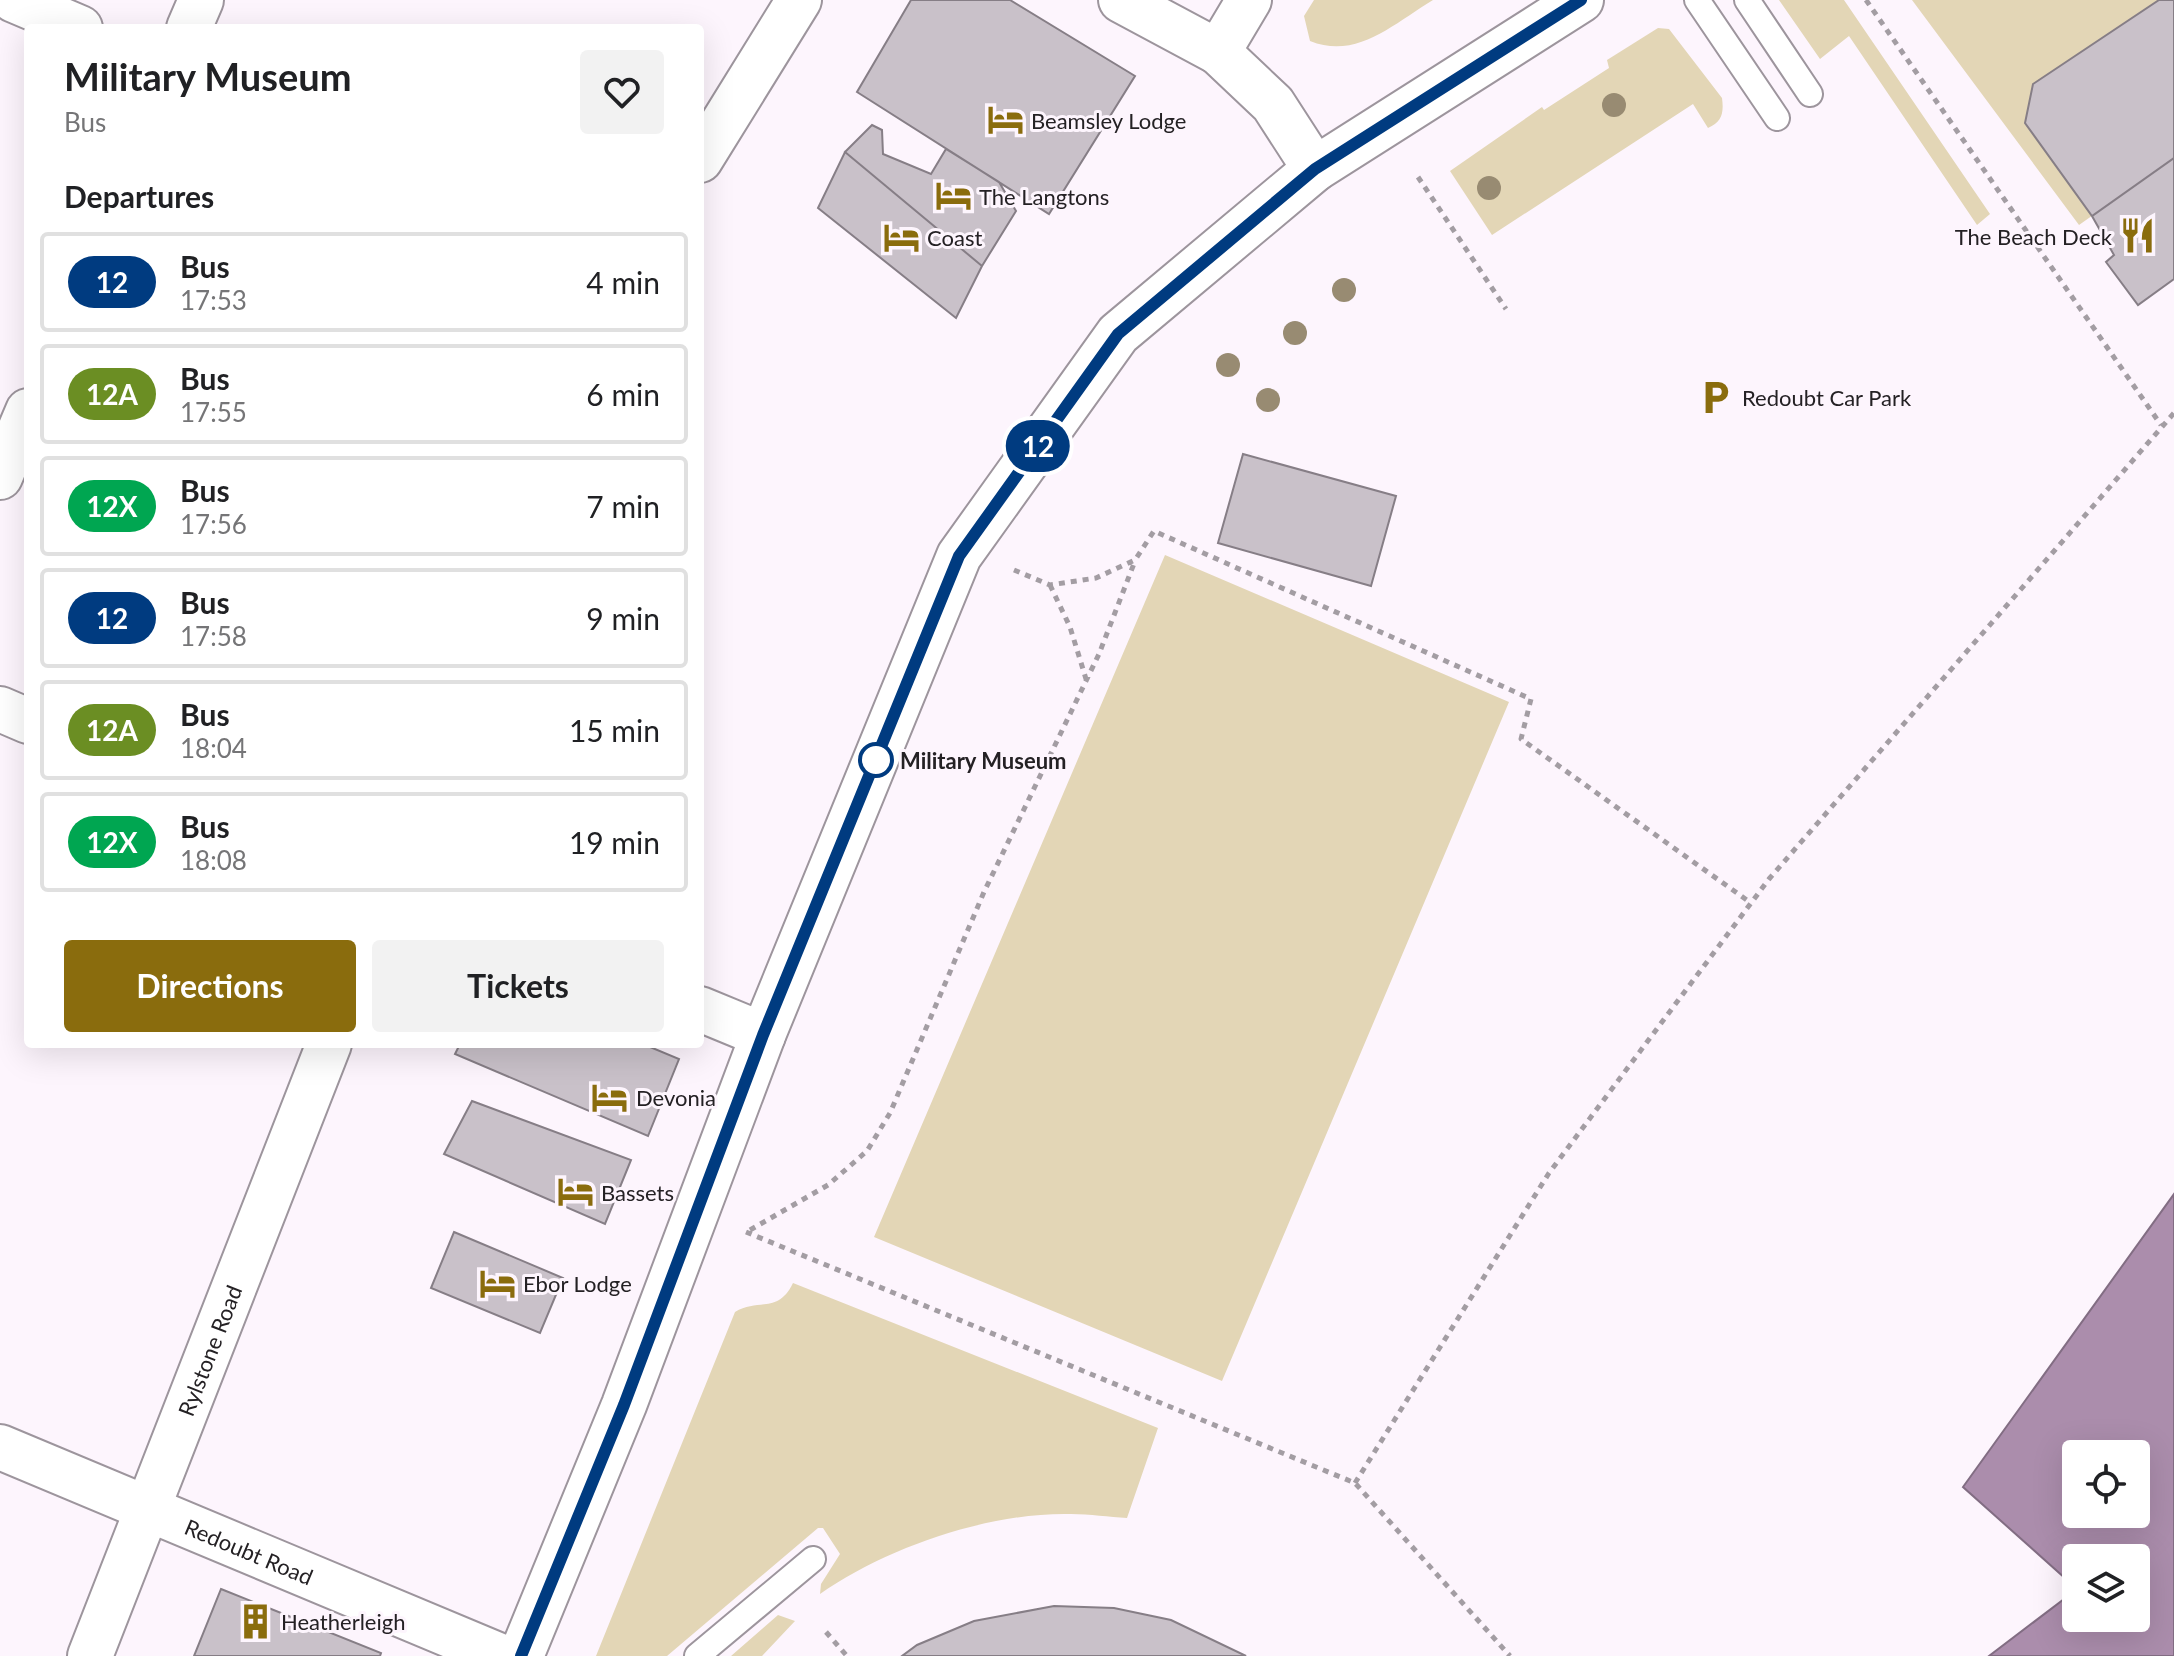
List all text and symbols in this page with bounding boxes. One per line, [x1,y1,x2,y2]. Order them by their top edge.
button: heart [580,50,664,134]
text: Military Museum [64,53,352,99]
hotel icon: Beamsley Lodge [986,101,1024,139]
text: Bus [64,106,106,138]
place label: Beamsley Lodge [1031,107,1186,134]
hotel icon: The Langtons [934,177,972,215]
text: Departures [64,178,214,214]
place label: The Langtons [979,183,1109,210]
restaurant icon: The Beach Deck [2119,217,2157,255]
hotel icon: Coast [882,218,920,256]
place label: The Beach Deck [1955,223,2113,250]
place label: Coast [927,224,982,251]
text: Bus [180,248,230,284]
text: 4 min [586,264,660,300]
text: 12 [96,265,128,299]
text: 17:53 [180,284,247,316]
text: Bus [180,360,230,396]
text: 6 min [586,376,660,412]
text: 12A [86,377,138,411]
parking icon: Redoubt Car Park [1697,378,1735,416]
place label: Redoubt Car Park [1742,384,1912,411]
text: 17:55 [180,396,247,428]
line badge: 12 [1002,420,1074,472]
text: 12 [1022,429,1054,463]
text: Bus [180,472,230,508]
text: 7 min [586,488,660,524]
text: 12X [86,489,138,523]
text: 17:56 [180,508,247,540]
text: Bus [180,584,230,620]
text: 9 min [586,600,660,636]
text: 12 [96,601,128,635]
text: 17:58 [180,620,247,652]
text: Bus [180,696,230,732]
text: 15 min [569,712,660,748]
text: 12A [86,713,138,747]
text: 18:04 [180,732,247,764]
marker: Military Museum [859,743,893,777]
place label: Military Museum [900,747,1066,774]
text: Bus [180,808,230,844]
text: 19 min [569,824,660,860]
text: 12X [86,825,138,859]
text: 18:08 [180,844,247,876]
button: Directions [64,940,356,1032]
button: Tickets [372,940,664,1032]
hotel icon: Devonia [591,1078,629,1116]
place label: Devonia [636,1084,716,1111]
hotel icon: Bassets [556,1173,594,1211]
place label: Bassets [601,1179,674,1206]
hotel icon: Ebor Lodge [478,1264,516,1302]
place label: Ebor Lodge [523,1270,632,1297]
street label: Rylstone Road [172,1281,247,1420]
map controls [2062,1440,2150,1632]
button: locate [2062,1440,2150,1528]
street label: Redoubt Road [181,1512,317,1590]
button: layers [2062,1544,2150,1632]
building icon: Heatherleigh [236,1602,274,1640]
place label: Heatherleigh [281,1608,405,1635]

